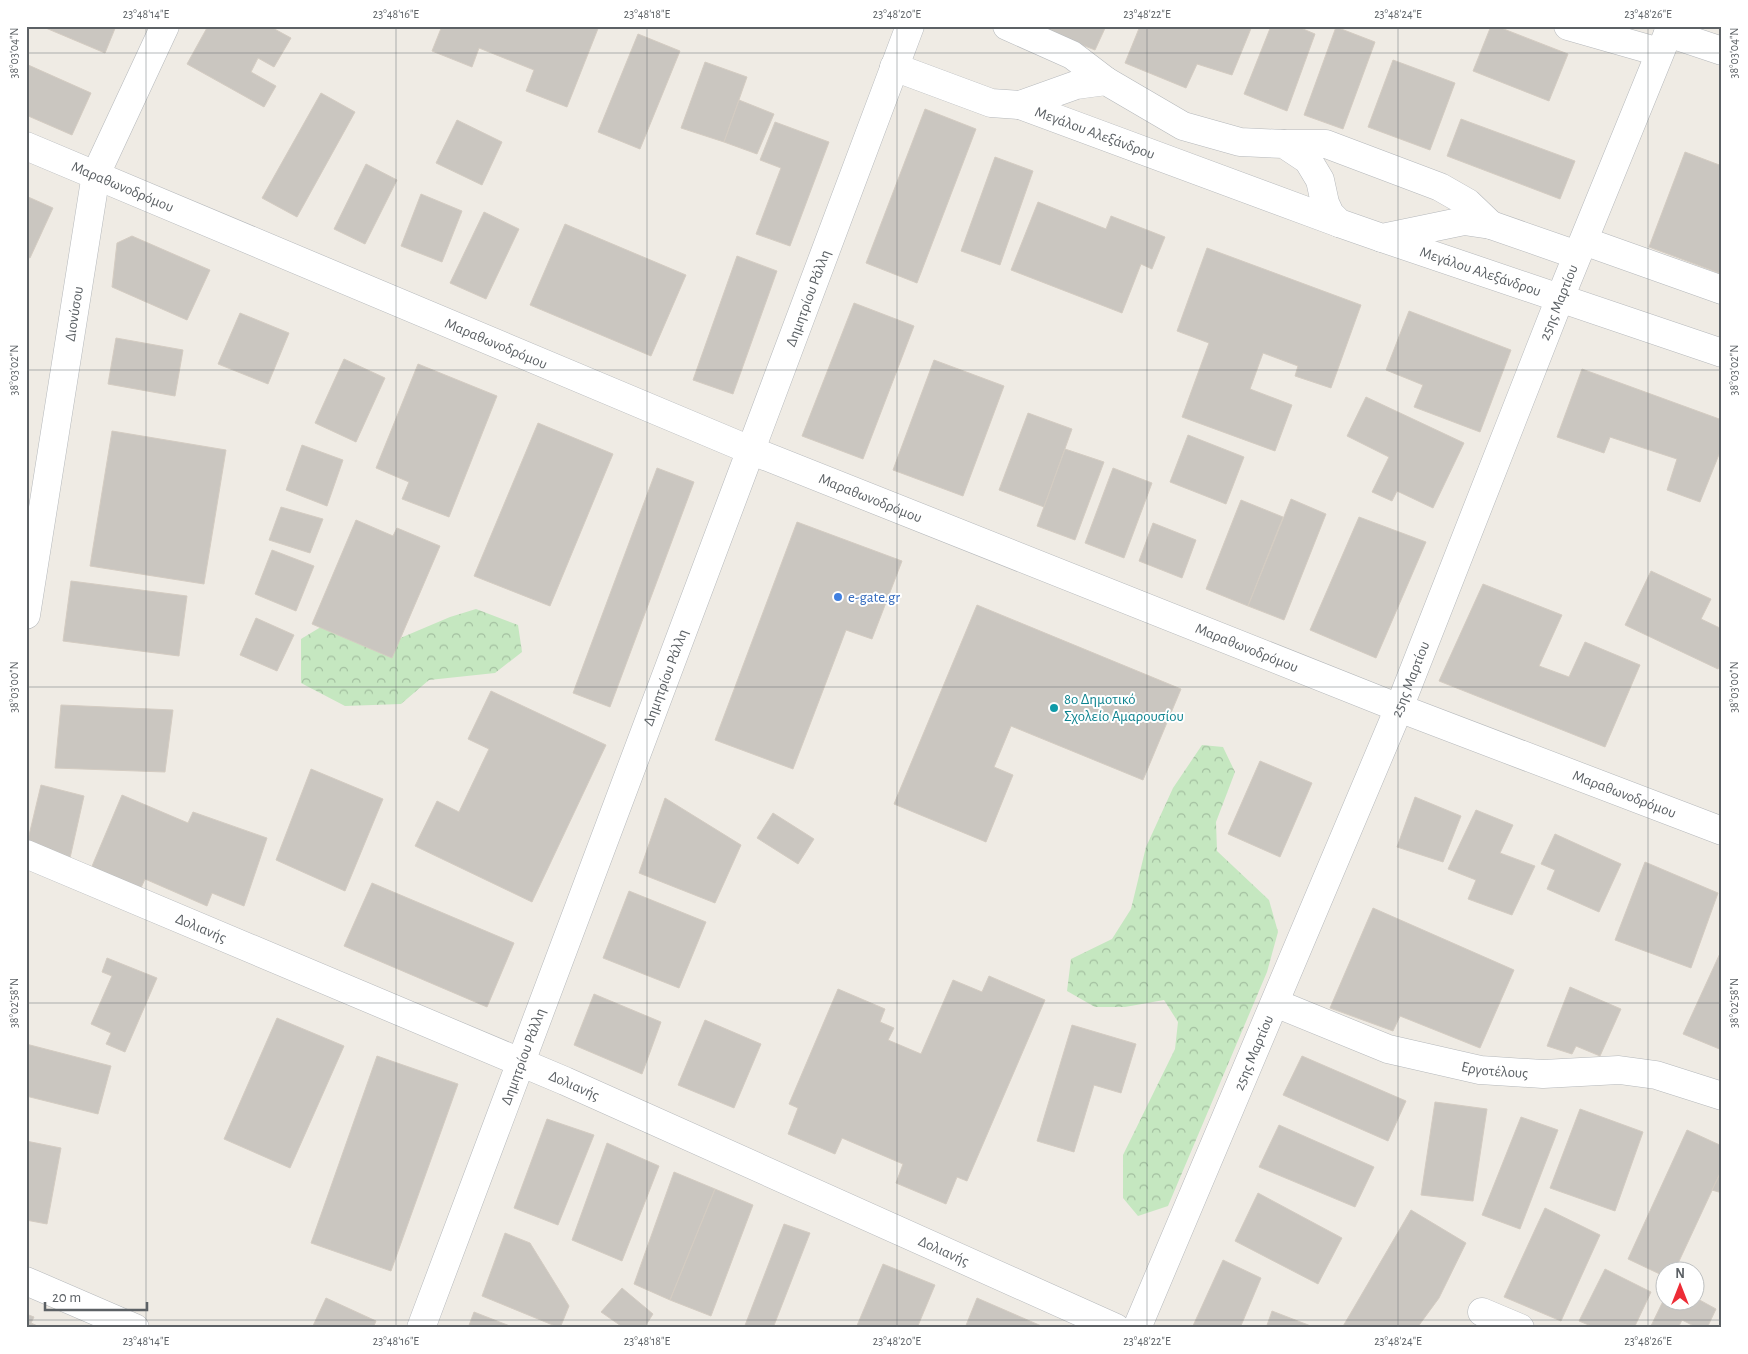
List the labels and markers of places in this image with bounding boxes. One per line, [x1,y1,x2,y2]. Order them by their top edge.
place label: e-gate.gr [848,590,900,605]
marker: e-gate.gr [832,591,844,603]
place label: 8ο Δημοτικό Σχολείο Αμαρουσίου [1064,692,1184,724]
marker: 8ο Δημοτικό Σχολείο Αμαρουσίου [1048,702,1060,714]

